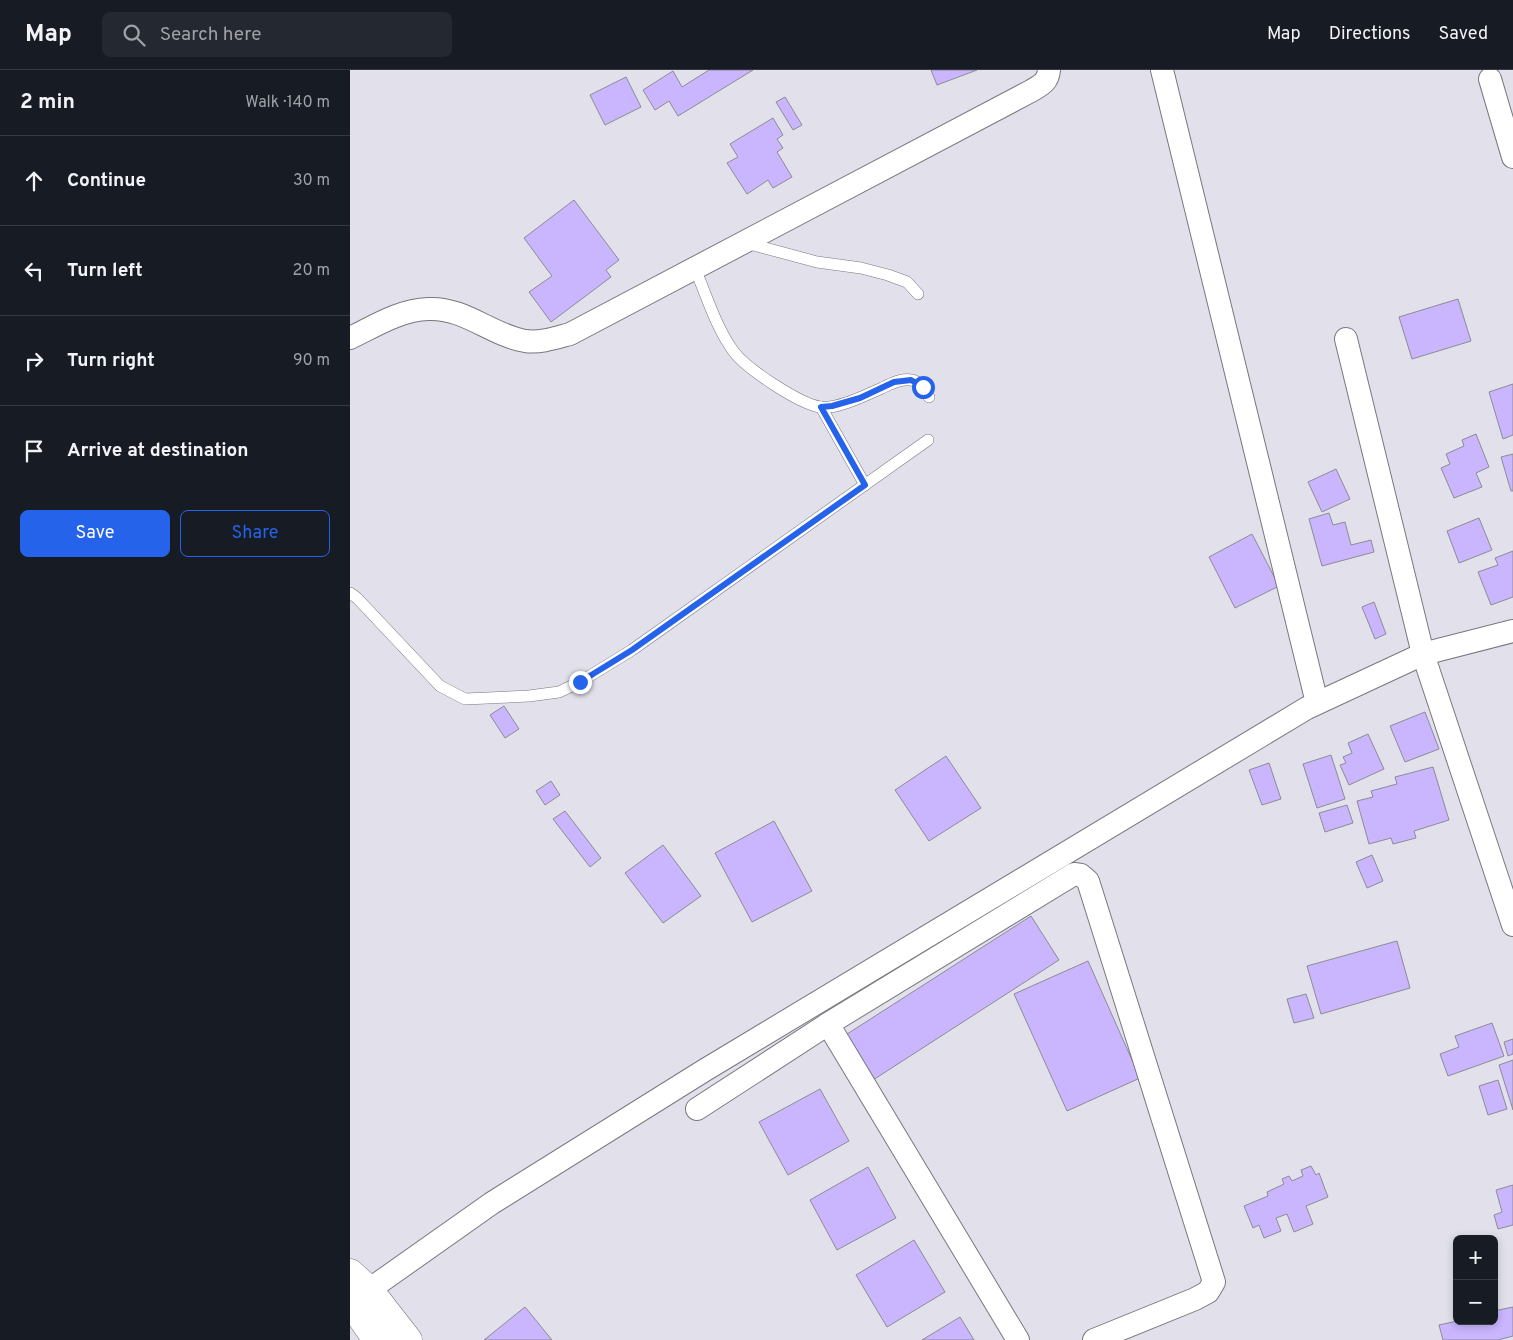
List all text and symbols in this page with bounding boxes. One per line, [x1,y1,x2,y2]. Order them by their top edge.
search box [102,12,452,57]
text: Map [25,20,72,50]
icon: search [120,21,148,49]
text: Search here [160,23,261,47]
text: Map [1267,23,1301,46]
text: Directions [1329,23,1411,46]
text: Saved [1439,23,1488,46]
text: 2 min [20,89,75,116]
text: Walk · 140 m [245,93,330,113]
icon: ahead [20,167,48,195]
text: Continue [67,169,146,193]
text: 30 m [293,171,330,191]
icon: left [20,257,48,285]
text: Turn left [67,259,143,283]
text: 20 m [293,261,330,281]
icon: right [20,347,48,375]
text: Turn right [67,349,155,373]
text: 90 m [293,351,330,371]
route start [912,376,935,399]
icon: arrive [20,437,48,465]
text: Arrive at destination [67,439,248,463]
button: Save [20,510,170,557]
button: Share [180,510,330,557]
route end [569,671,592,694]
map controls [1453,1235,1498,1325]
button: + [1453,1235,1498,1280]
button: − [1453,1280,1498,1325]

